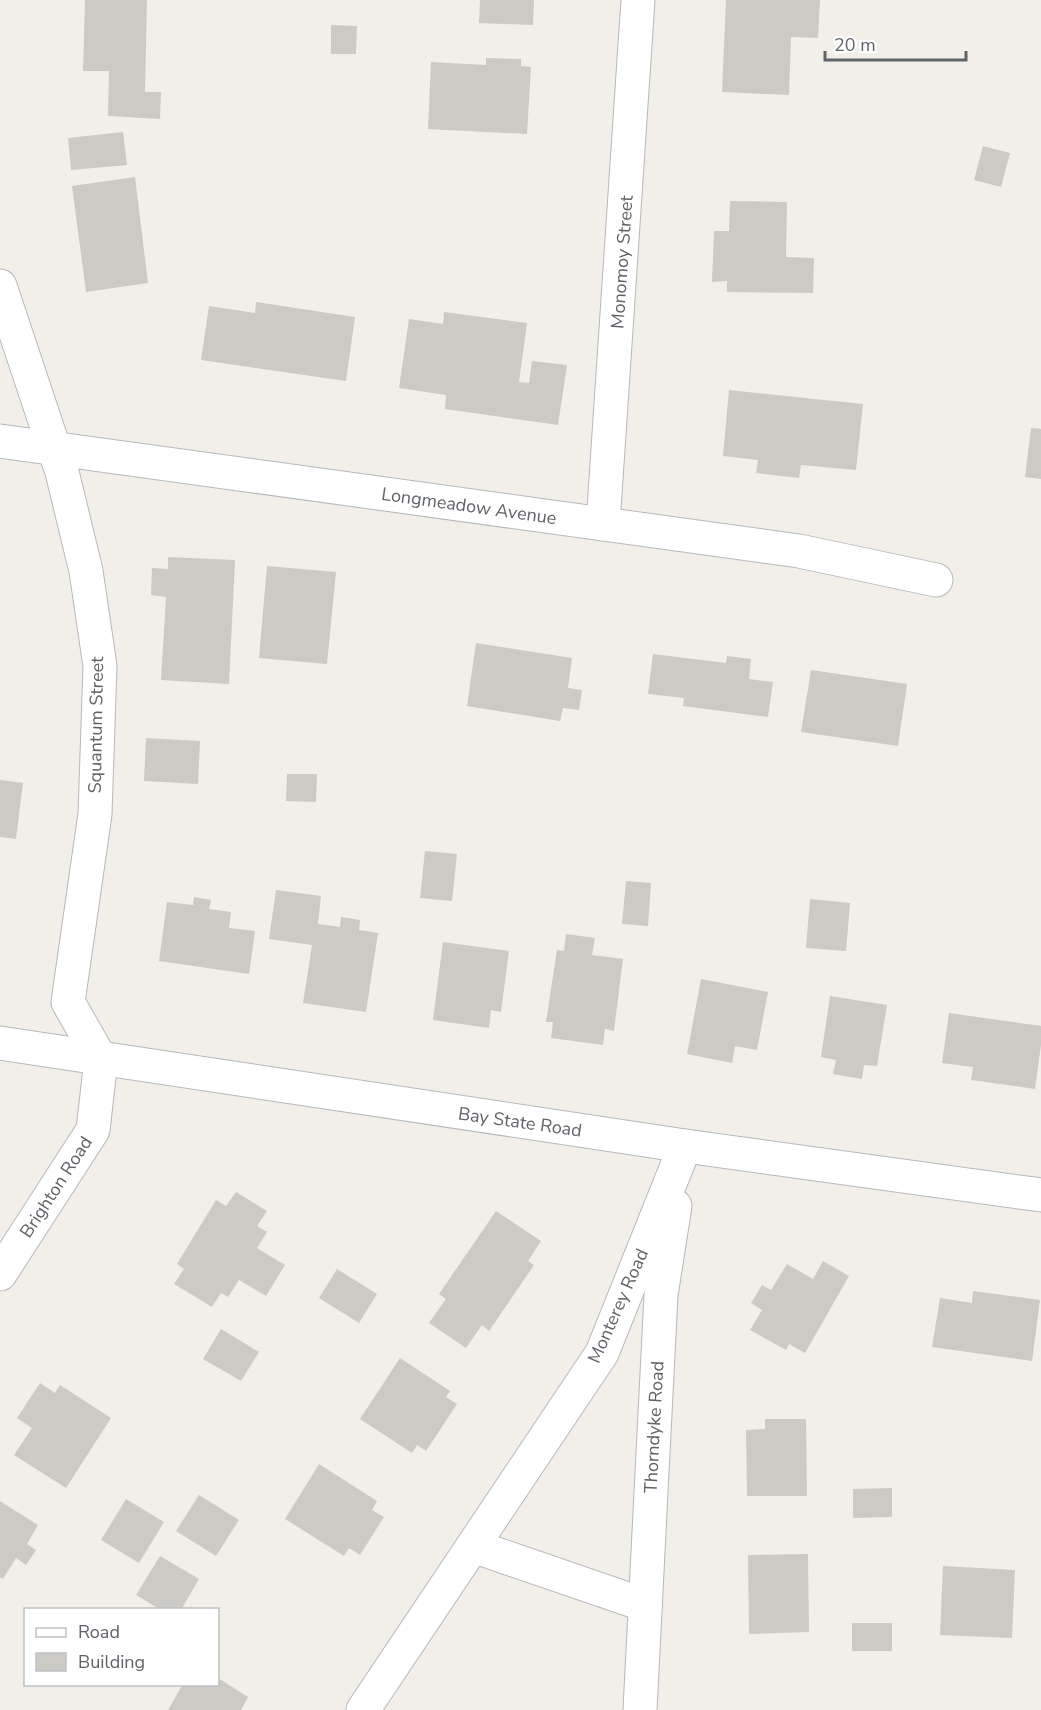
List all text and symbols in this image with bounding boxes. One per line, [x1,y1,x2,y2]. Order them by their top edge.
scale bar [825,24,966,62]
text: 20 m [834,33,876,57]
street label: Monomoy Street [605,194,639,330]
street label: Longmeadow Avenue [380,482,558,530]
street label: Squantum Street [83,656,109,794]
street label: Bay State Road [457,1101,583,1143]
street label: Brighton Road [14,1132,98,1242]
street label: Monterey Road [582,1245,654,1367]
street label: Thorndyke Road [639,1360,669,1494]
legend [24,1608,219,1686]
text: Road [78,1620,120,1644]
text: Building [78,1650,145,1674]

